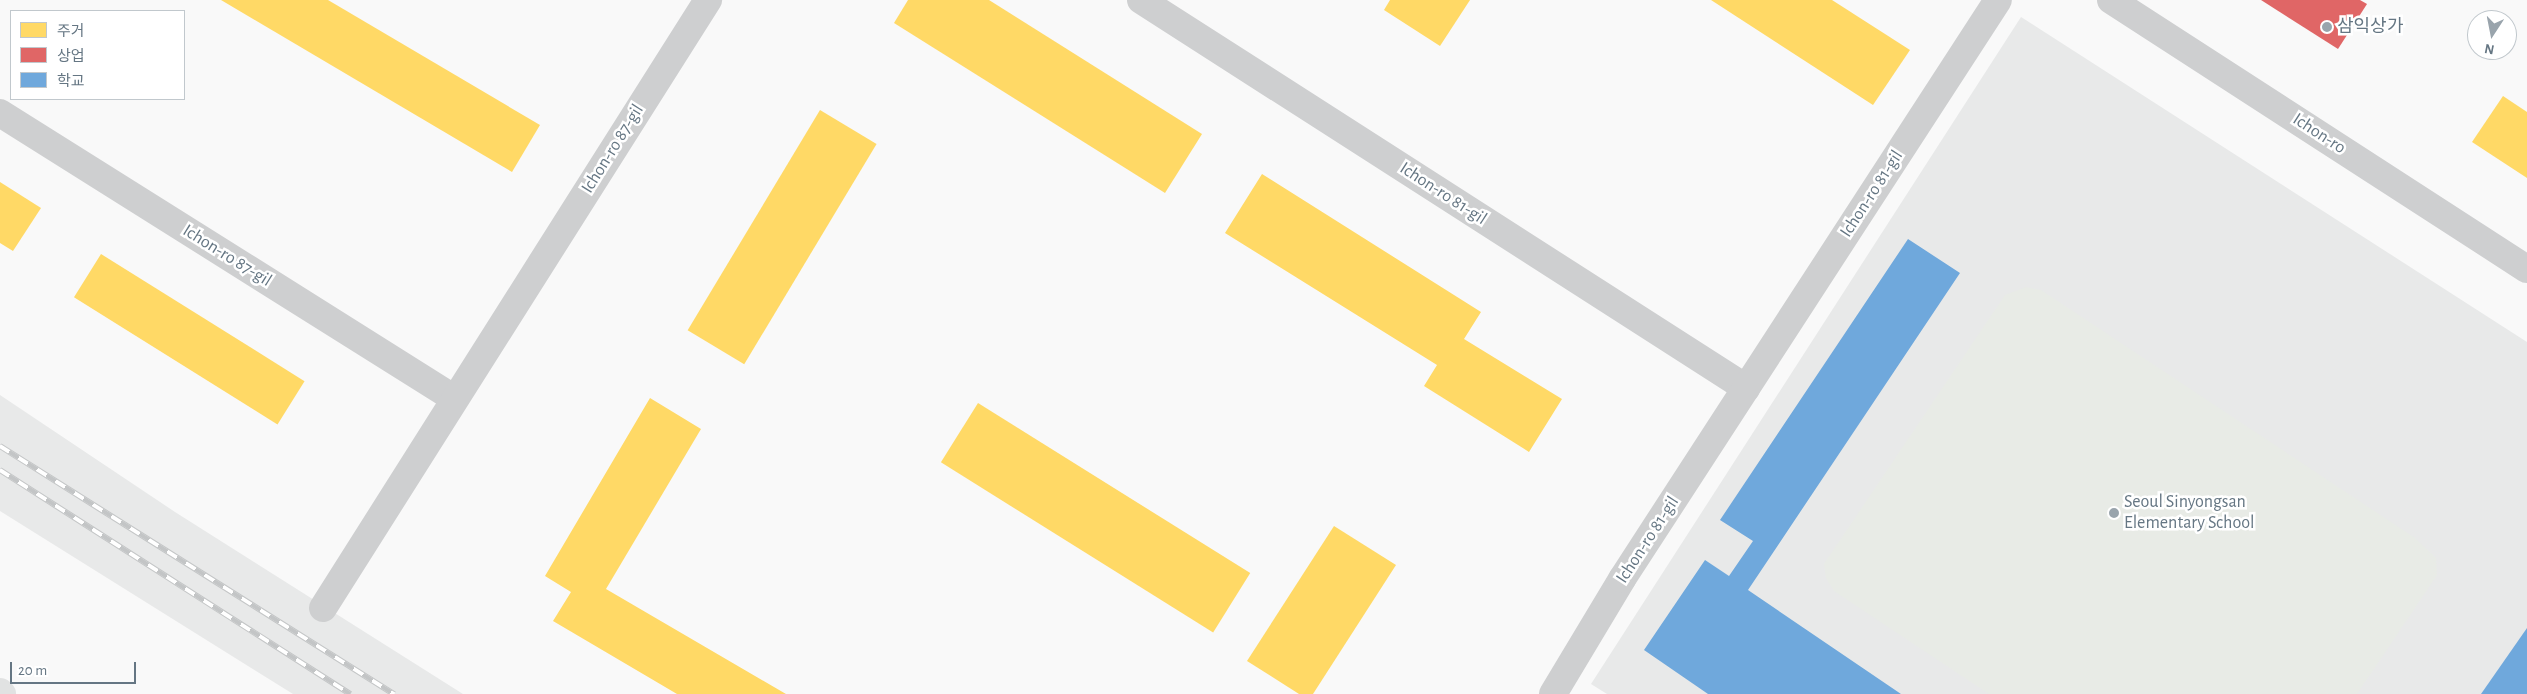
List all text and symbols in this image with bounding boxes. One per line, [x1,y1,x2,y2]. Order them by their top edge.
legend [10,10,185,100]
north arrow [2467,10,2517,60]
place label: 삼익상가 [2337,16,2403,38]
marker: 삼익상가 [2321,21,2333,33]
text: 주거 [57,24,85,39]
text: N [2483,41,2495,57]
text: 상업 [57,49,85,64]
text: 학교 [57,74,85,89]
street label: Ichon-ro 87-gil [577,100,649,198]
street label: Ichon-ro [2288,109,2350,159]
street label: Ichon-ro 81-gil [1836,146,1908,242]
street label: Ichon-ro 81-gil [1395,158,1491,230]
street label: Ichon-ro 87-gil [178,220,276,292]
street label: Ichon-ro 81-gil [1612,492,1684,588]
place label: Seoul Sinyongsan Elementary School [2124,492,2254,534]
marker: Seoul Sinyongsan Elementary School [2108,507,2120,519]
scale bar [12,652,139,684]
text: 20 m [18,663,47,678]

